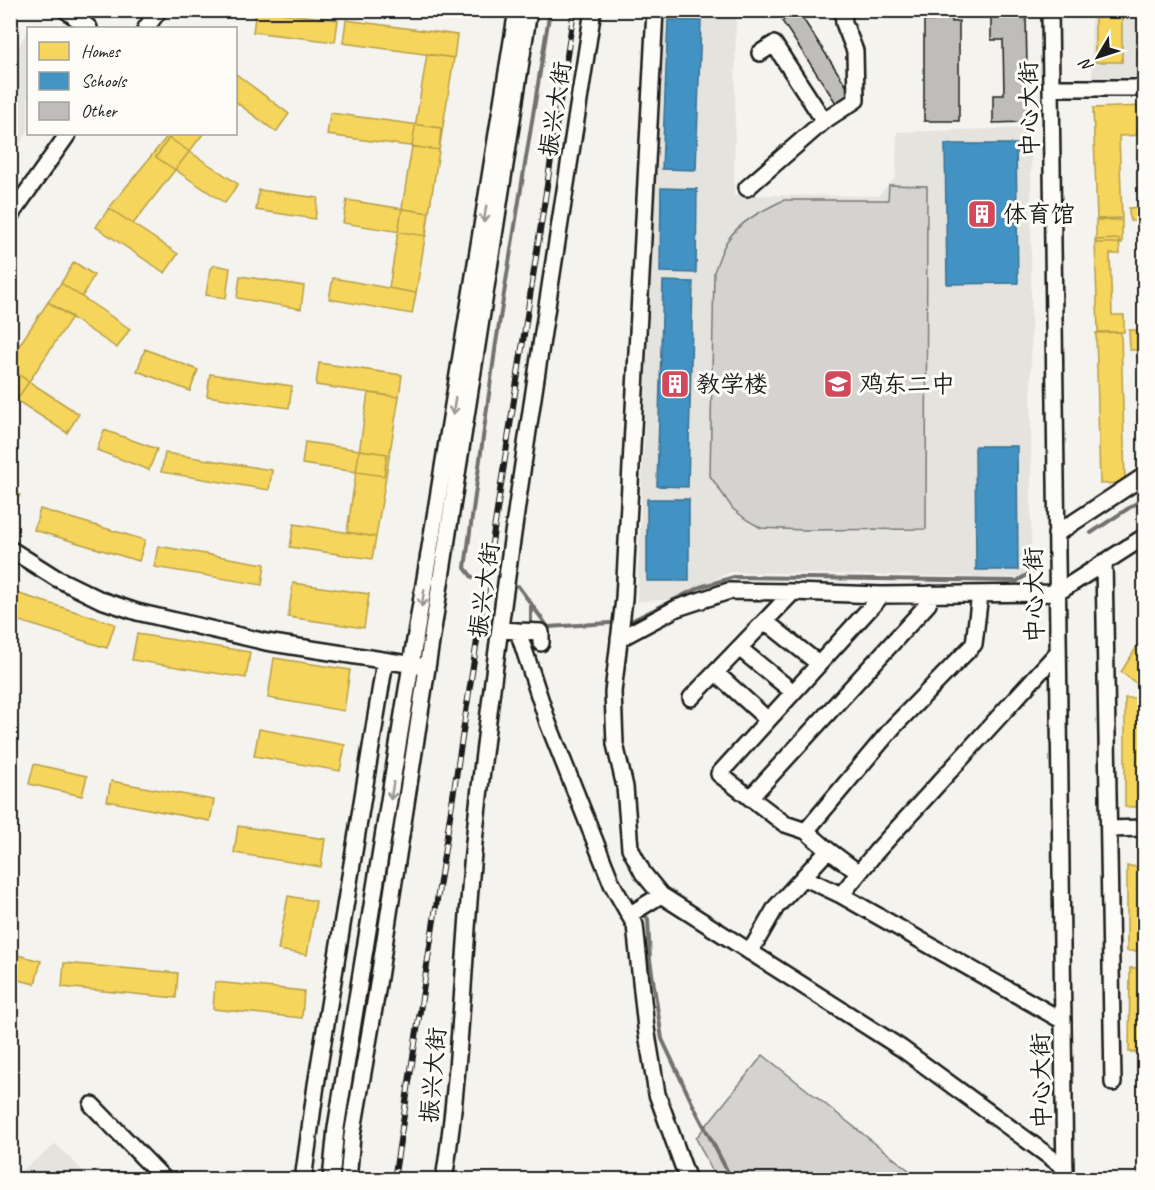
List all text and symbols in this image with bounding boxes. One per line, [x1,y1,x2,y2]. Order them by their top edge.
legend [27,27,237,135]
north arrow [1068,27,1128,87]
text: Homes [81,40,121,62]
text: N [1074,53,1098,76]
street label: 振兴大街 [533,59,577,159]
street label: 中心大街 [1013,61,1045,157]
text: Schools [81,70,128,92]
text: Other [81,100,118,122]
building icon: 体育馆 [966,198,998,230]
place label: 体育馆 [1003,199,1075,229]
one-way arrow [480,203,491,223]
building icon: 教学楼 [659,368,691,400]
school or university icon: 鸡东二中 [822,368,854,400]
place label: 教学楼 [696,369,768,399]
place label: 鸡东二中 [859,369,955,399]
one-way arrow [449,396,460,415]
street label: 振兴大街 [462,540,506,640]
street label: 中心大街 [1018,547,1050,643]
one-way arrow [417,588,428,608]
one-way arrow [386,781,397,800]
street label: 振兴大街 [414,1026,452,1124]
street label: 中心大街 [1025,1033,1057,1129]

